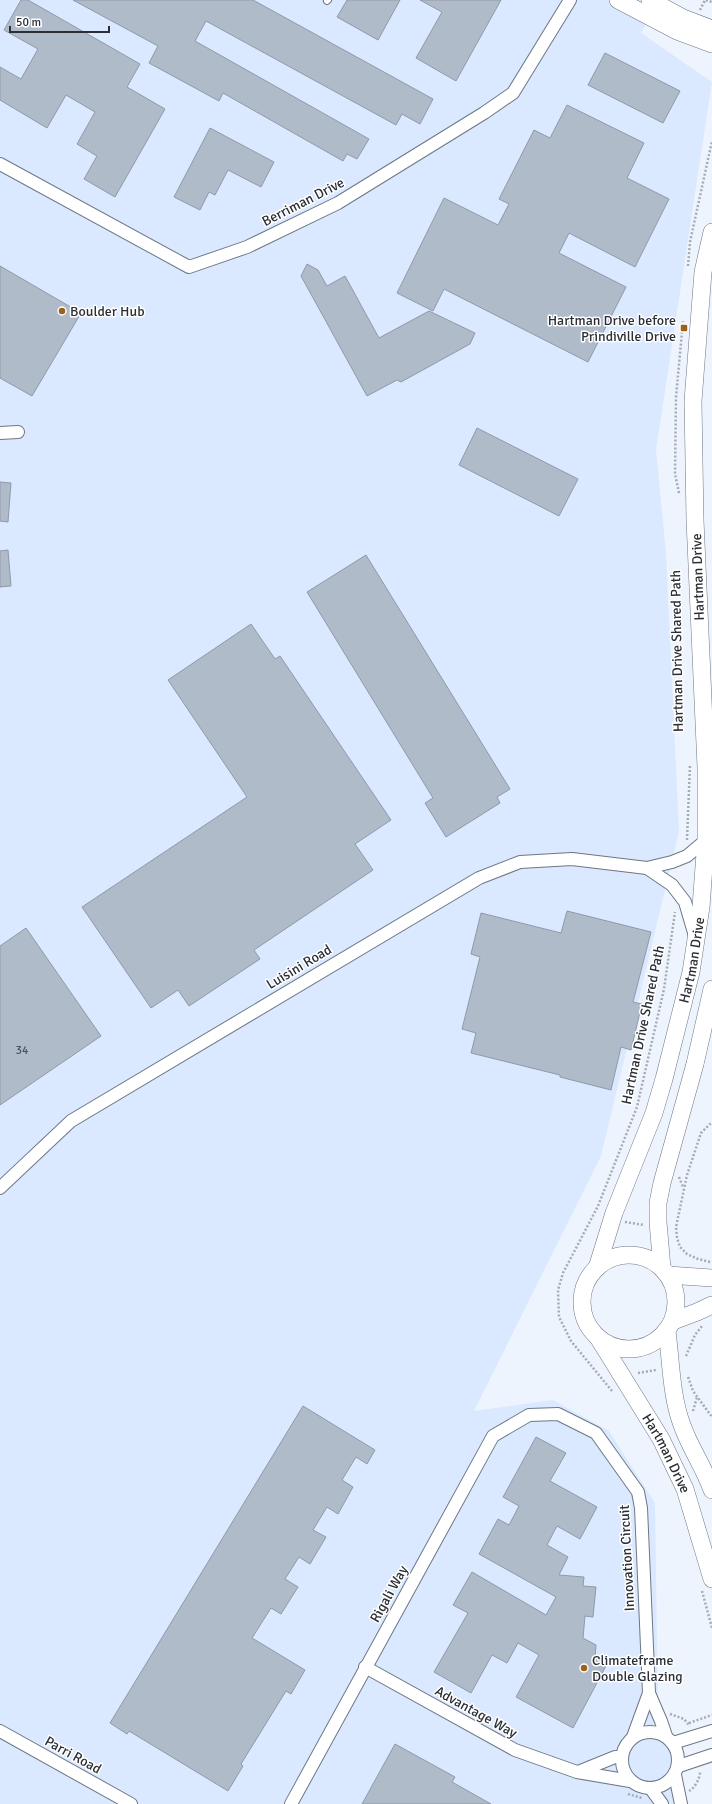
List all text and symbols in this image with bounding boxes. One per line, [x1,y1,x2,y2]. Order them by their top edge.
scale bar [10,8,109,34]
text: 50 m [16,15,41,30]
street label: Berriman Drive [259,174,347,230]
place label: Boulder Hub [70,303,145,320]
marker: Boulder Hub [57,306,67,316]
place label: Hartman Drive before Prindiville Drive [548,312,676,345]
marker: Hartman Drive before Prindiville Drive [679,323,689,333]
street label: Hartman Drive [688,533,708,621]
street label: Hartman Drive Shared Path [667,570,687,732]
street label: Hartman Drive [675,916,708,1005]
street label: Luisini Road [263,941,335,993]
street label: Hartman Drive Shared Path [618,944,668,1106]
house number: 34 [16,1043,29,1058]
street label: Hartman Drive [639,1410,694,1495]
street label: Innovation Circuit [616,1504,638,1612]
street label: Rigali Way [366,1562,412,1625]
place label: Climateframe Double Glazing [592,1652,683,1685]
marker: Climateframe Double Glazing [579,1663,589,1673]
street label: Advantage Way [432,1682,520,1742]
street label: Parri Road [42,1733,104,1777]

